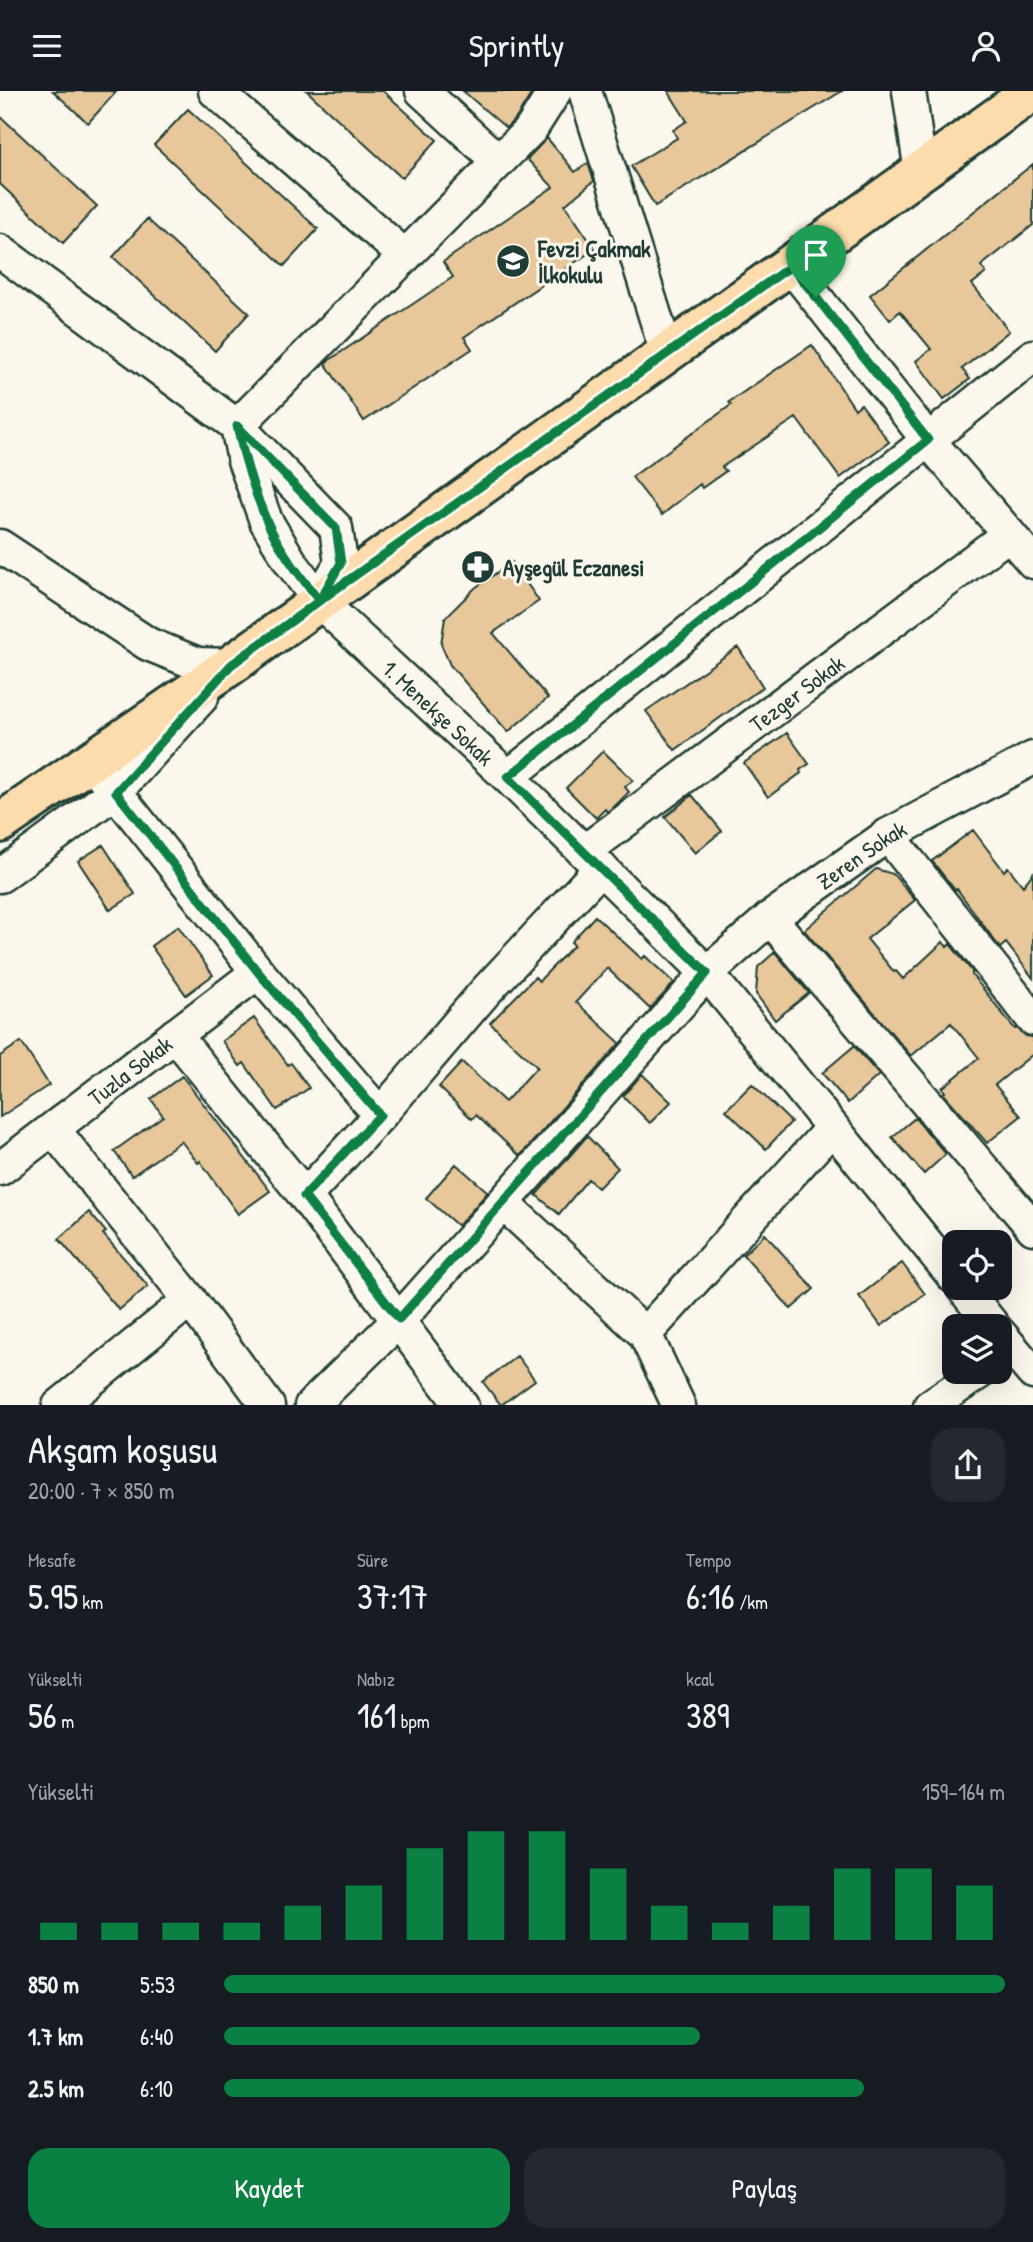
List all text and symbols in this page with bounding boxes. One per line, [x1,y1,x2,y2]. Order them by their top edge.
text: Sprintly [469,24,564,67]
icon: menu [28,27,66,65]
icon: person [967,27,1005,65]
pin [786,225,846,297]
place label: Fevzi Çakmak İlkokulu [537,233,651,290]
icon: arrive [797,236,835,274]
school or university icon: Fevzi Çakmak İlkokulu [494,242,532,280]
pharmacy icon: Ayşegül Eczanesi [459,548,497,586]
place label: Ayşegül Eczanesi [503,552,644,584]
street label: Tezger Sokak [743,647,851,739]
street label: 1. Menekşe Sokak [376,653,501,772]
street label: Zeren Sokak [810,812,912,896]
street label: Tuzla Sokak [81,1028,178,1112]
map controls [942,1230,1012,1384]
button: locate [942,1230,1012,1300]
button: layers [942,1314,1012,1384]
text: Akşam koşusu [28,1423,217,1475]
button: share [931,1428,1005,1502]
text: 20:00 · 7 × 850 m [28,1475,174,1506]
text: Mesafe [28,1547,76,1573]
text: Süre [357,1547,388,1573]
text: Tempo [686,1547,731,1573]
text: 5.95 [28,1573,78,1620]
text: 37:17 [357,1573,428,1620]
text: 6:16 [686,1573,735,1620]
text: km [78,1589,103,1615]
text: /km [735,1589,768,1615]
text: Yükselti [28,1666,83,1692]
text: Nabız [357,1666,395,1692]
text: kcal [686,1666,714,1692]
text: 56 [28,1692,57,1739]
text: 161 [357,1692,396,1739]
text: 389 [686,1692,730,1739]
text: m [57,1708,74,1734]
text: bpm [396,1708,430,1734]
text: Yükselti [28,1776,94,1807]
text: 159–164 m [922,1776,1005,1807]
text: 850 m [28,1969,79,2000]
text: 5:53 [140,1969,175,2000]
text: 1.7 km [28,2021,83,2052]
text: 6:40 [140,2021,173,2052]
text: 2.5 km [28,2073,84,2104]
text: 6:10 [140,2073,173,2104]
button: Kaydet [28,2148,510,2228]
button: Paylaş [524,2148,1005,2228]

